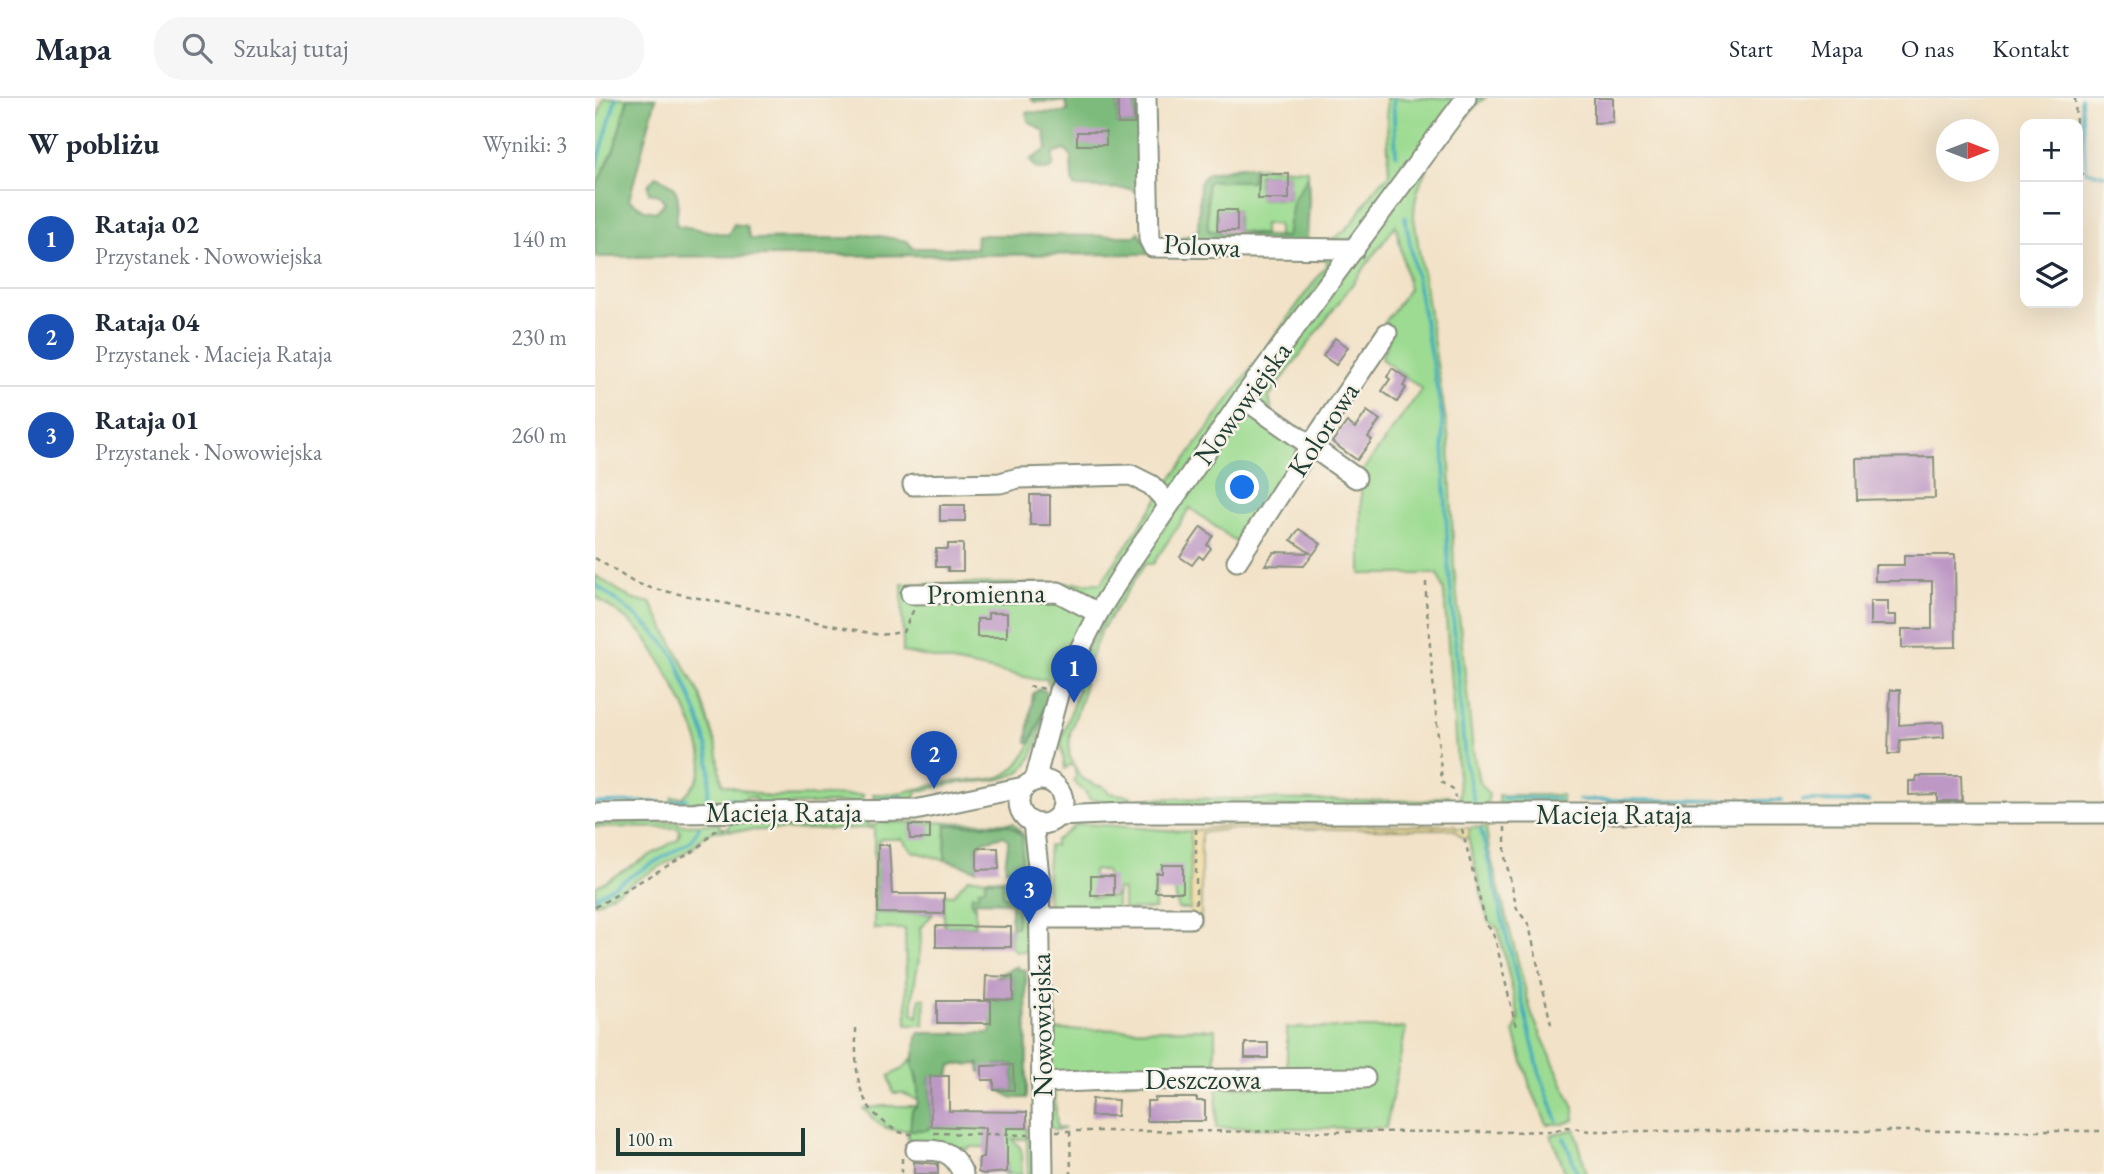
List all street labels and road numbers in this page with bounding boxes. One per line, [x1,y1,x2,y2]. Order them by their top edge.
street label: Polowa [1162,225,1243,265]
street label: Nowowiejska [1185,333,1299,472]
street label: Kolorowa [1279,374,1367,483]
street label: Promienna [926,574,1047,612]
street label: Macieja Rataja [706,794,863,830]
street label: Macieja Rataja [1536,796,1693,832]
street label: Nowowiejska [1022,952,1060,1097]
street label: Deszczowa [1145,1061,1262,1097]

